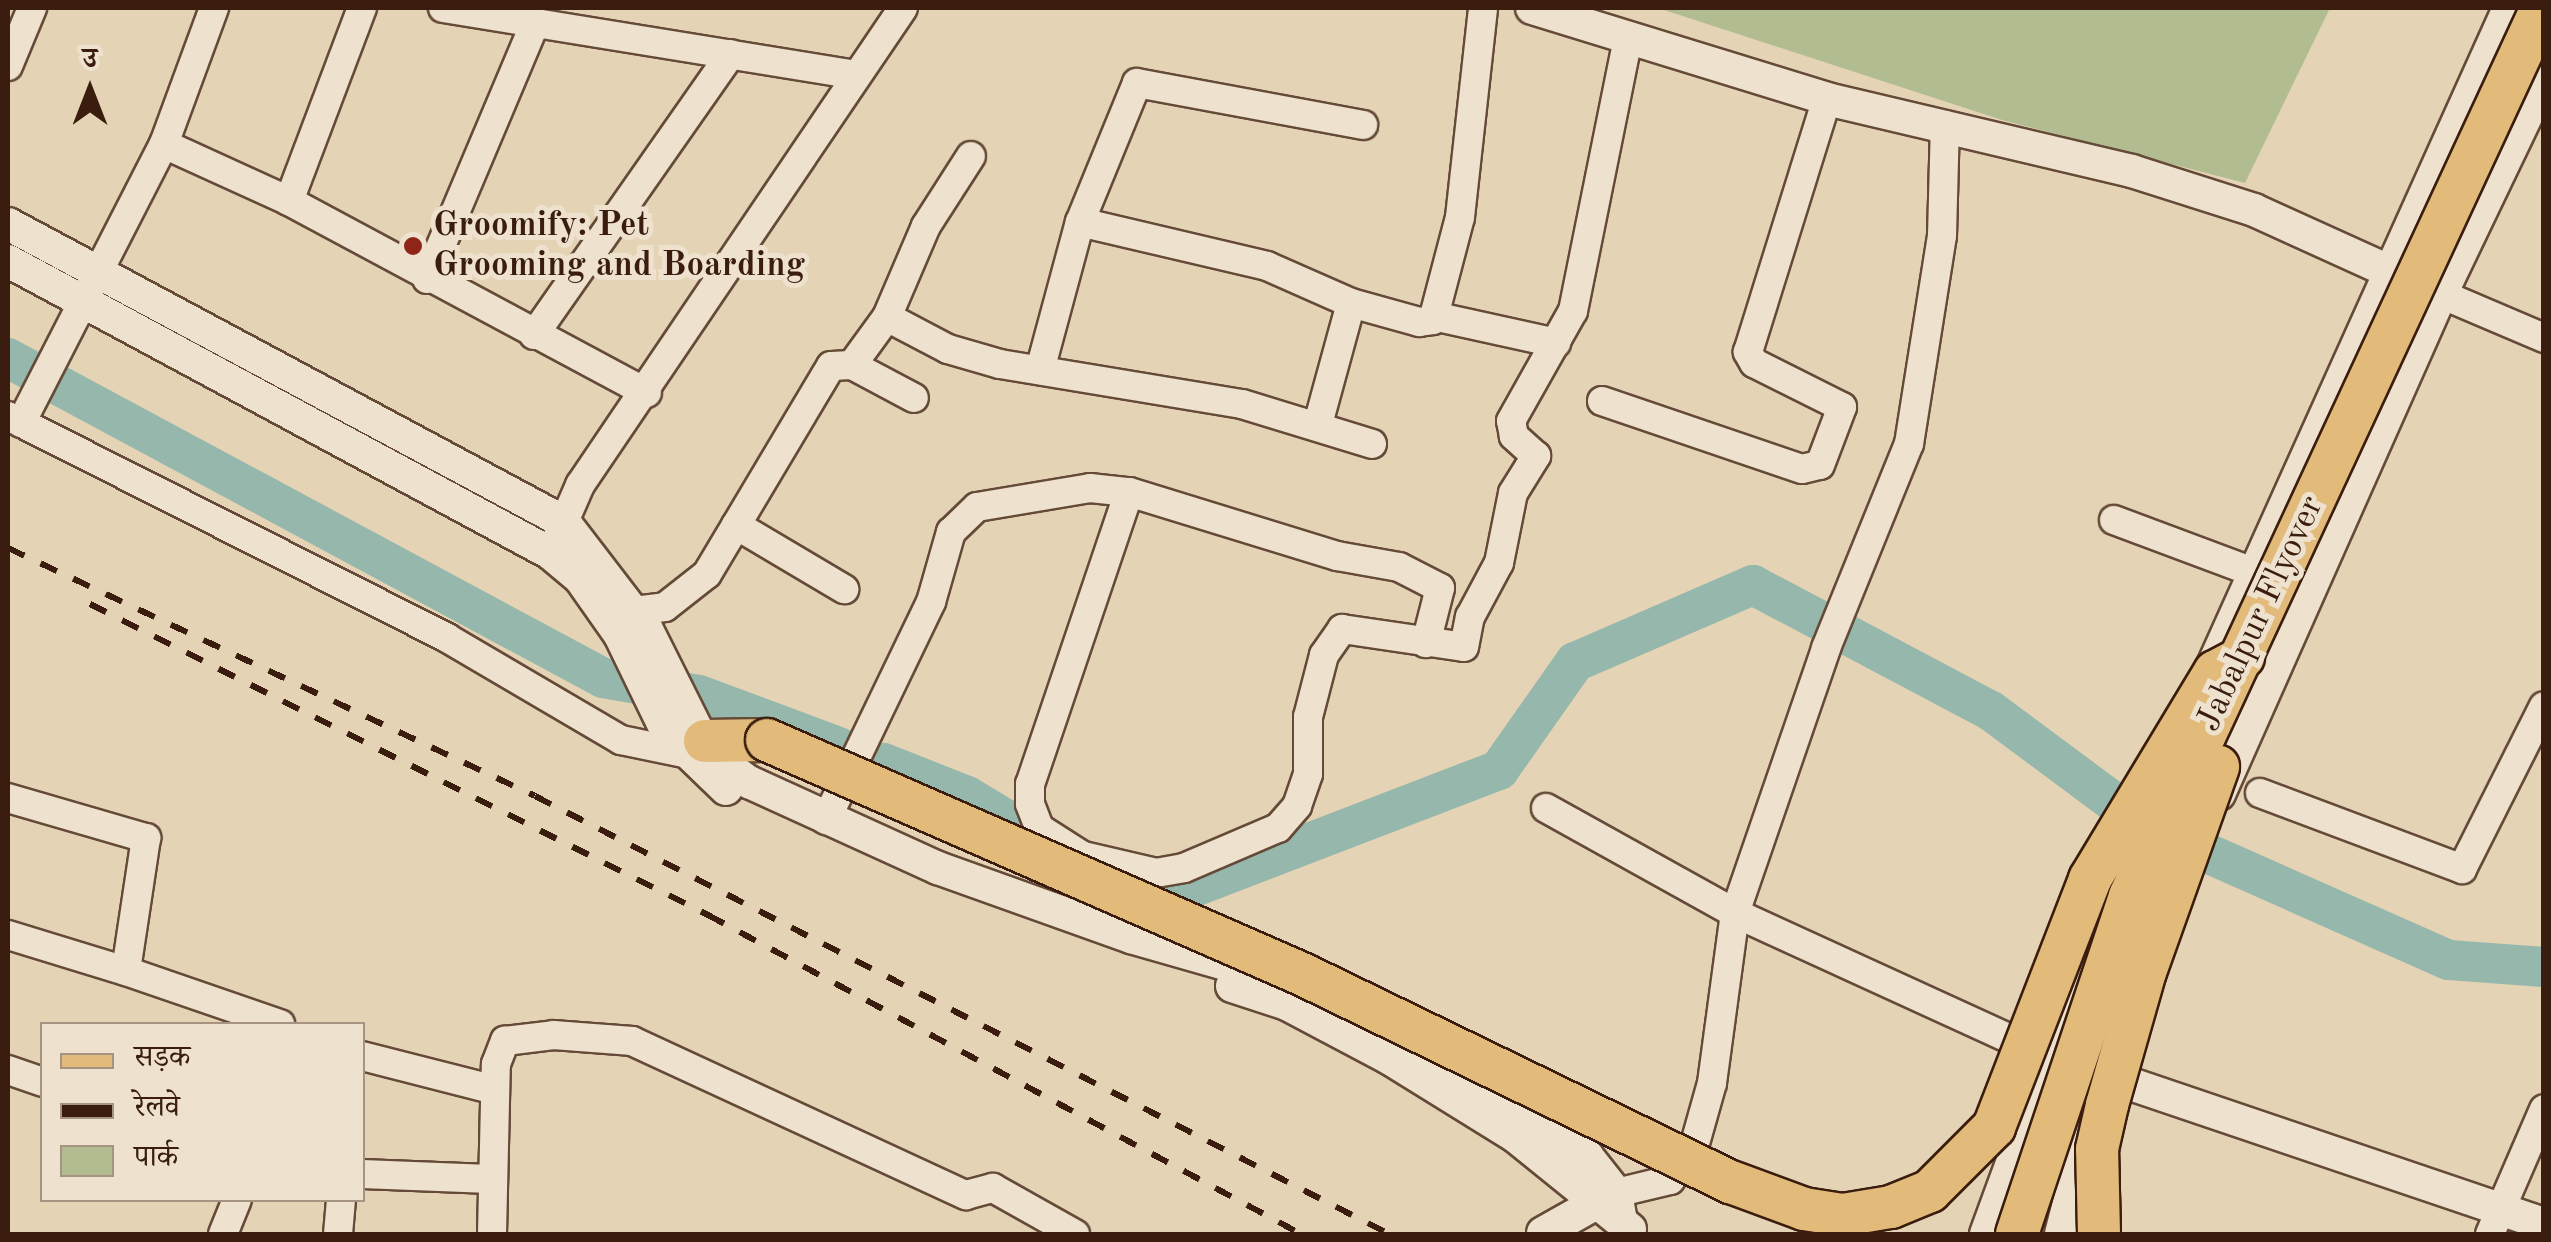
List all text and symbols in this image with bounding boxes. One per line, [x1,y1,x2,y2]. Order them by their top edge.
north arrow [40,40,140,140]
text: उ [83,46,97,74]
place label: Groomify: Pet Grooming and Boarding [433,205,805,287]
marker: Groomify: Pet Grooming and Boarding [402,235,424,257]
street label: Jabalpur Flyover [2188,490,2334,738]
legend [40,1022,365,1202]
text: सड़क [134,1043,190,1073]
text: रेलवे [134,1093,180,1123]
text: पार्क [134,1143,178,1173]

